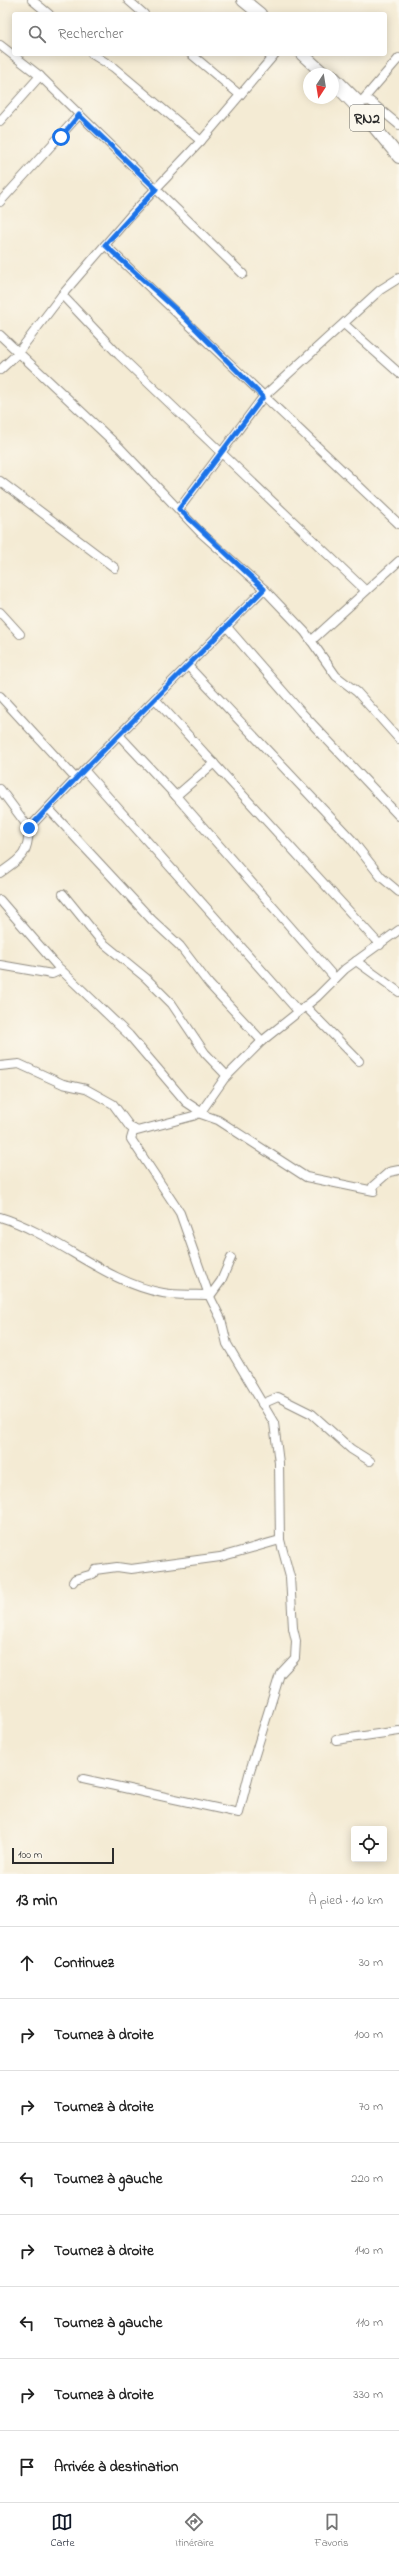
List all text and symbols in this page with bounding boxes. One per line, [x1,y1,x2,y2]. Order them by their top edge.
search box [12,12,387,56]
icon: search [26,23,48,45]
text: Rechercher [58,23,123,45]
north arrow [303,68,339,104]
road number: RN2 [350,105,384,131]
route start [52,128,70,146]
route end [20,819,38,837]
map controls [351,1826,387,1862]
button: locate [351,1826,387,1862]
scale bar [12,1846,114,1865]
text: 100 m [18,1847,42,1863]
text: 13 min [16,1888,57,1913]
text: À pied · 1.0 km [308,1891,383,1910]
icon: ahead [16,1952,38,1974]
text: Continuez [54,1952,114,1974]
text: 30 m [359,1953,383,1972]
icon: right [16,2024,38,2046]
text: Tournez à droite [54,2024,154,2046]
text: 100 m [354,2025,383,2044]
icon: right [16,2096,38,2118]
text: Tournez à droite [54,2096,154,2118]
text: 70 m [359,2097,383,2116]
icon: left [16,2168,38,2190]
text: Tournez à gauche [54,2168,162,2190]
text: 220 m [351,2169,383,2188]
icon: right [16,2240,38,2262]
text: Tournez à droite [54,2240,154,2262]
text: 140 m [355,2241,383,2260]
icon: left [16,2312,38,2334]
text: Tournez à gauche [54,2312,162,2334]
text: 110 m [356,2313,383,2332]
icon: right [16,2384,38,2406]
text: Tournez à droite [54,2384,154,2406]
text: 330 m [353,2385,383,2404]
icon: arrive [16,2456,38,2478]
text: Arrivée à destination [54,2456,179,2478]
tab: Carte [50,2511,74,2551]
tab: Itinéraire [175,2511,214,2551]
tab: Favoris [315,2511,349,2551]

